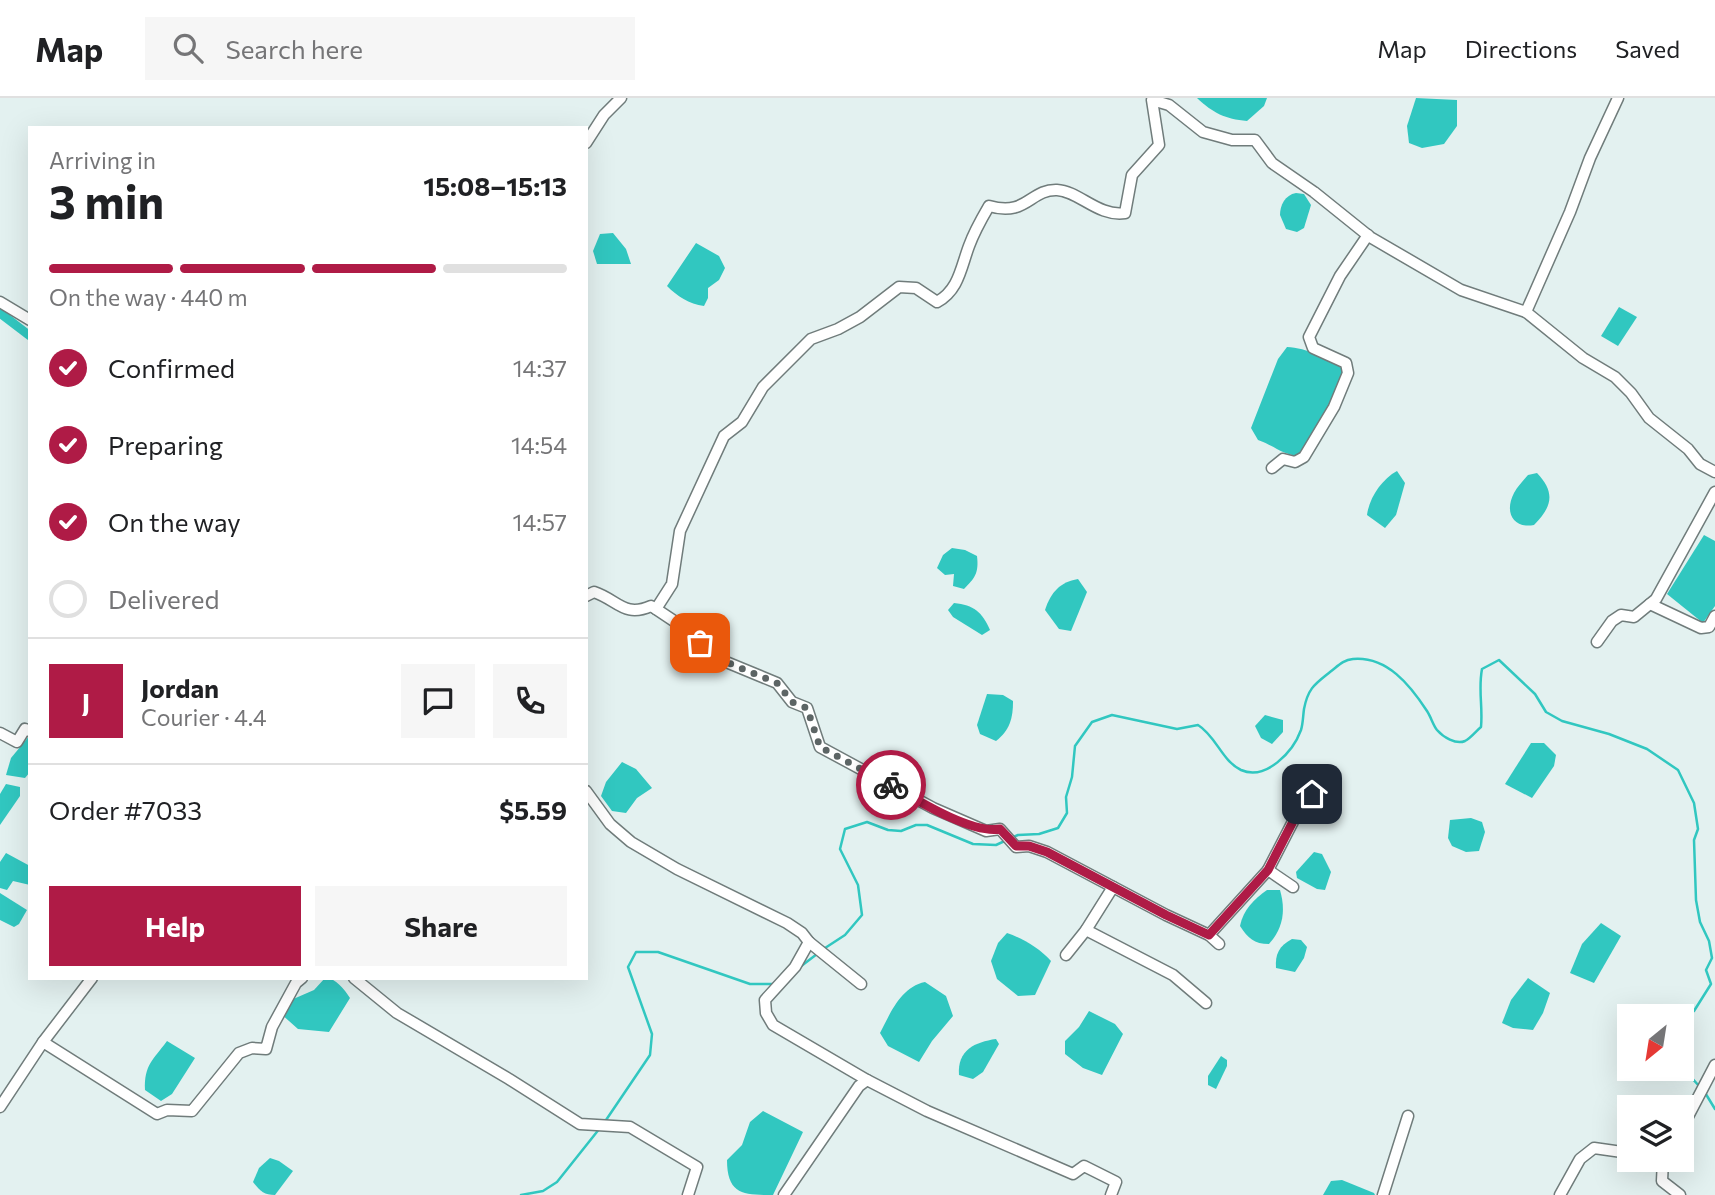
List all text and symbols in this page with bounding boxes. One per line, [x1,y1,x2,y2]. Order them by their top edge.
search box [145,17,635,80]
text: Map [35,28,103,69]
icon: search [169,29,207,67]
text: Search here [225,33,363,64]
text: Map [1377,34,1427,63]
text: Directions [1465,34,1577,63]
text: Saved [1615,34,1680,63]
text: Arriving in [49,146,156,174]
text: 15:08–15:13 [423,170,567,201]
text: 3 min [49,172,164,228]
text: On the way · 440 m [49,283,248,311]
icon: check [49,349,87,387]
text: Confirmed [108,352,235,383]
text: 14:37 [513,354,567,382]
icon: check [49,426,87,464]
text: Preparing [108,429,223,460]
text: 14:54 [511,431,567,459]
icon: check [49,503,87,541]
text: On the way [108,506,241,537]
text: 14:57 [513,508,567,536]
text: Delivered [108,583,219,614]
pin [670,613,730,673]
icon: bag [681,624,719,662]
button: chat [401,664,475,738]
button: phone [493,664,567,738]
text: Jordan [141,672,219,703]
text: J [82,686,90,717]
text: Courier · 4.4 [141,703,267,731]
courier [856,750,926,820]
pin [1282,764,1342,824]
icon: bike [872,766,910,804]
icon: home [1293,775,1331,813]
text: Order #7033 [49,794,202,825]
text: $5.59 [499,794,567,825]
button: Help [49,886,301,966]
button: Share [315,886,567,966]
north arrow [1617,1004,1694,1082]
map controls [1617,1004,1694,1172]
button: layers [1617,1095,1694,1172]

